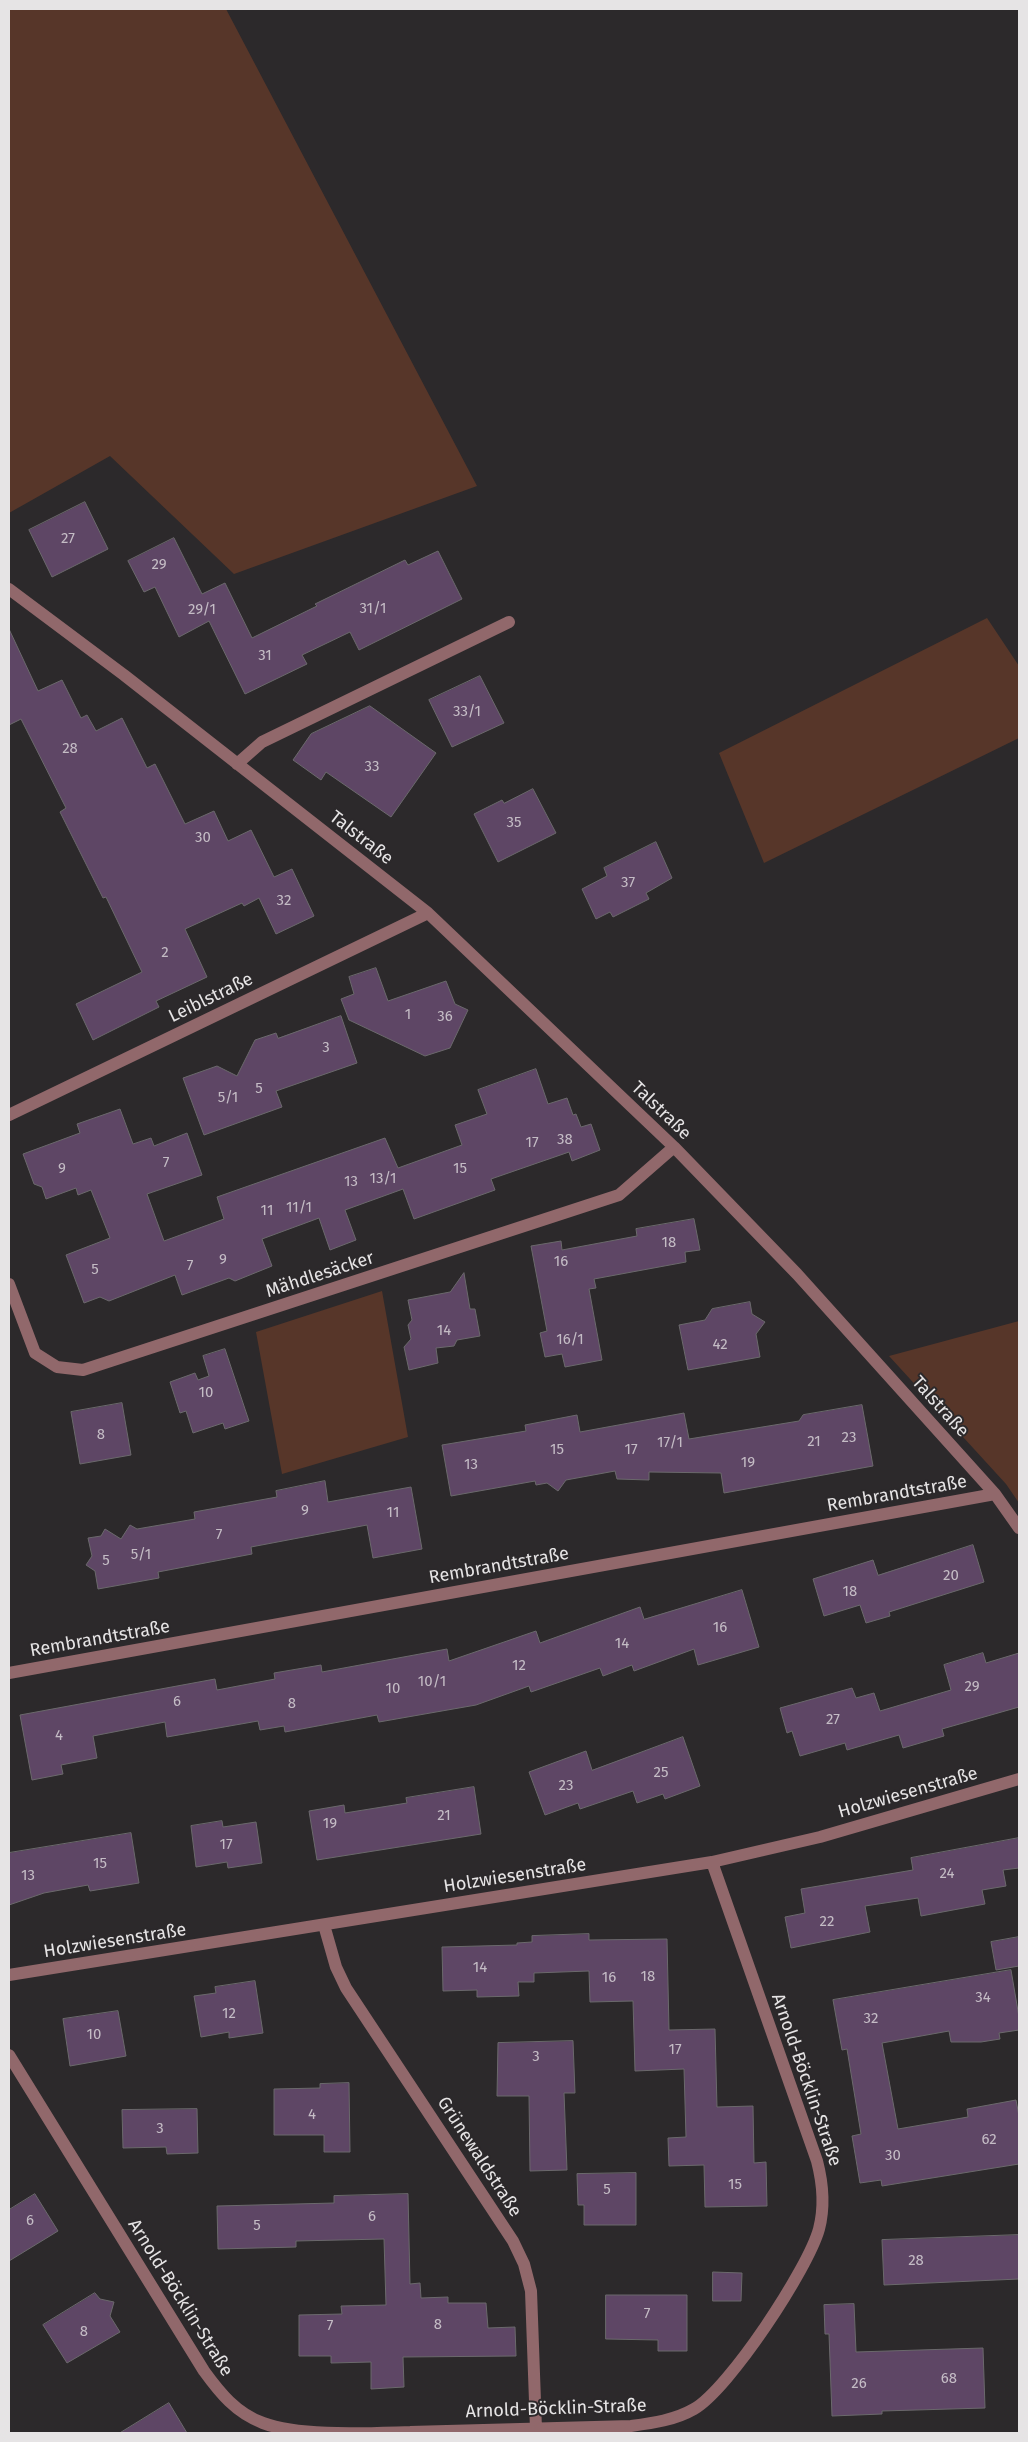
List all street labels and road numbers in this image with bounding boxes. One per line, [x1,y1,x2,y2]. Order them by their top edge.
street label: Talstraße [325,806,397,870]
street label: Leiblstraße [165,968,257,1028]
street label: Talstraße [627,1077,695,1145]
street label: Mähdlesäcker [263,1247,377,1303]
street label: Talstraße [907,1372,973,1442]
street label: Rembrandtstraße [825,1471,969,1517]
street label: Rembrandtstraße [427,1543,571,1589]
street label: Rembrandtstraße [28,1616,172,1662]
street label: Holzwiesenstraße [836,1763,980,1823]
street label: Holzwiesenstraße [442,1854,588,1898]
street label: Holzwiesenstraße [42,1919,188,1963]
street label: Arnold-Böcklin-Straße [766,1991,846,2169]
street label: Grünewaldstraße [432,2093,526,2221]
street label: Arnold-Böcklin-Straße [123,2215,237,2381]
street label: Arnold-Böcklin-Straße [465,2395,647,2423]

